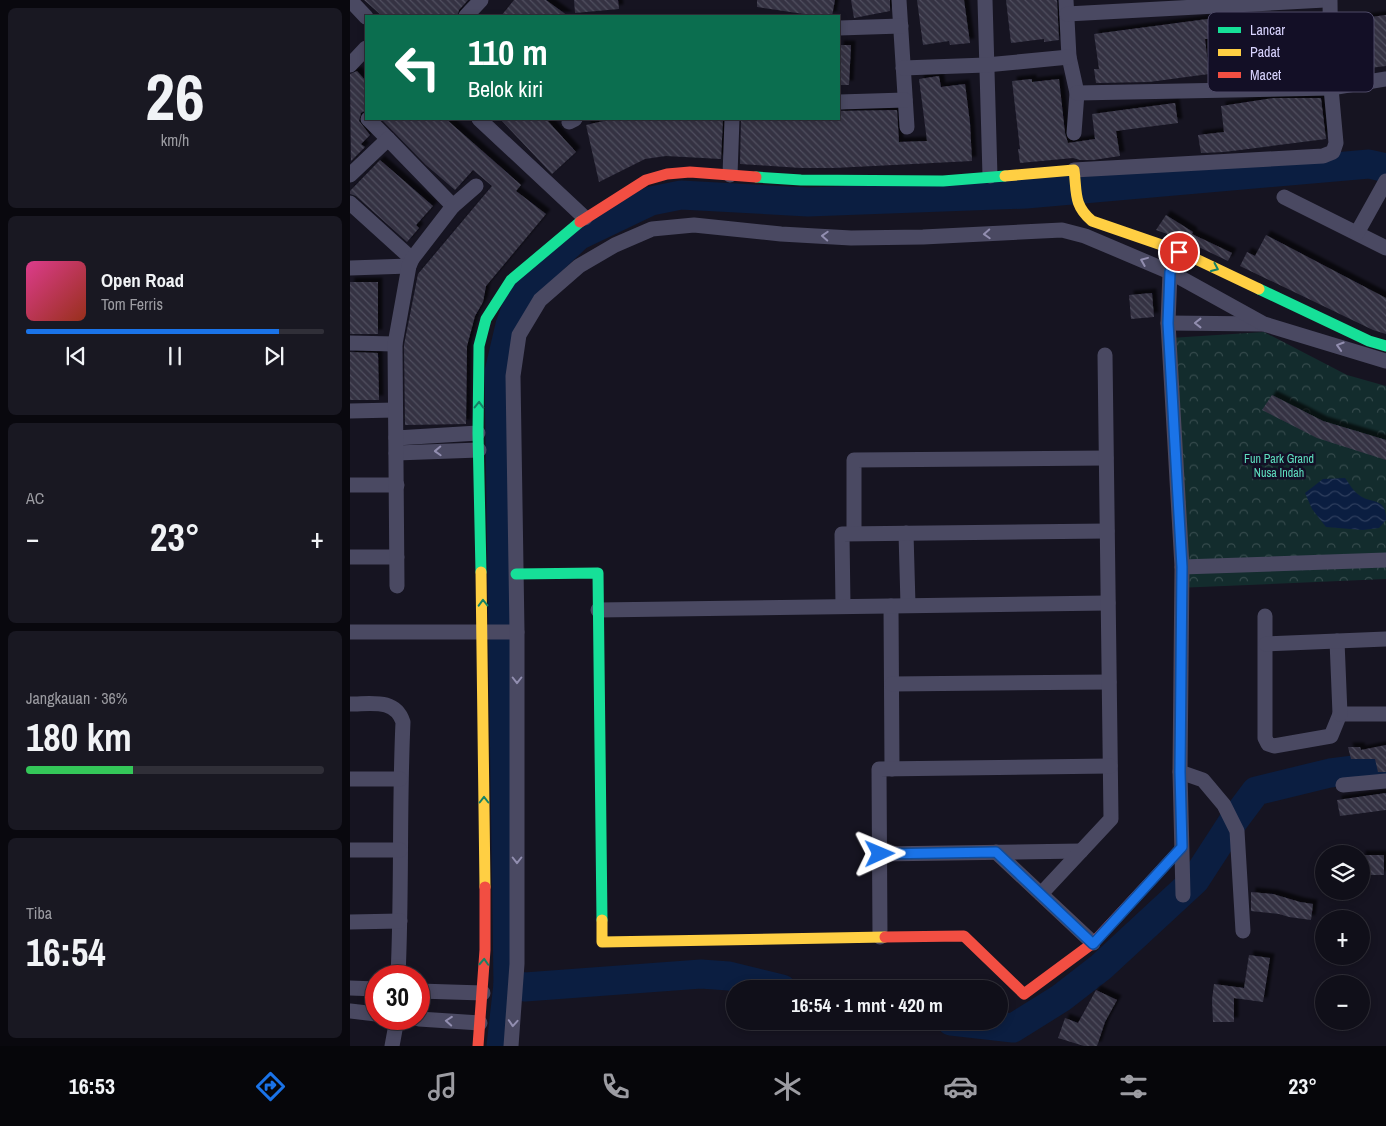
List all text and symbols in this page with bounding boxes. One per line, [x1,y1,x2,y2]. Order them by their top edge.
legend [1208,12,1374,92]
text: Lancar [1250,21,1285,39]
text: 110 m [468,29,548,76]
icon: left [385,35,450,100]
text: Padat [1250,43,1280,61]
text: 26 [145,53,205,140]
text: Macet [1250,66,1281,84]
text: Belok kiri [468,74,543,104]
text: km/h [161,129,189,151]
one-way arrow [983,228,991,239]
one-way arrow [820,231,828,242]
pin [1158,231,1200,273]
icon: arrive [1165,238,1193,266]
one-way arrow [1140,256,1148,266]
one-way arrow [1210,261,1219,272]
text: Open Road [101,267,184,293]
text: Tom Ferris [101,293,163,315]
one-way arrow [1194,318,1202,328]
icon: previous [62,342,90,370]
icon: pause [161,342,189,370]
icon: next [260,342,288,370]
one-way arrow [1336,342,1344,352]
one-way arrow [474,401,484,408]
one-way arrow [433,446,441,457]
park label: Fun Park Grand Nusa Indah [1244,451,1314,481]
text: AC [26,487,44,509]
text: 23° [150,512,200,563]
text: − [26,519,39,557]
text: + [311,519,324,557]
one-way arrow [477,598,488,606]
one-way arrow [512,677,522,685]
text: Jangkauan · 36% [26,687,127,709]
text: 180 km [26,712,132,763]
one-way arrow [479,796,489,804]
position arrow [853,827,905,879]
map controls [1315,845,1370,1030]
button: layers [1315,845,1370,900]
one-way arrow [512,857,522,865]
text: Tiba [26,902,52,924]
button: + [1315,910,1370,965]
text: 16:54 [26,927,106,978]
one-way arrow [479,958,489,966]
speed limit sign: 30 [365,965,430,1030]
button: − [1315,975,1370,1030]
text: 16:54 · 1 mnt · 420 m [791,992,943,1018]
one-way arrow [445,1015,453,1026]
one-way arrow [507,1019,518,1027]
icon: directions [253,1069,288,1104]
icon: music [425,1069,460,1104]
icon: phone [598,1069,633,1104]
icon: climate [770,1069,805,1104]
icon: car [943,1069,978,1104]
icon: filters [1116,1069,1151,1104]
text: 16:53 [69,1071,115,1101]
text: 23° [1288,1071,1317,1101]

